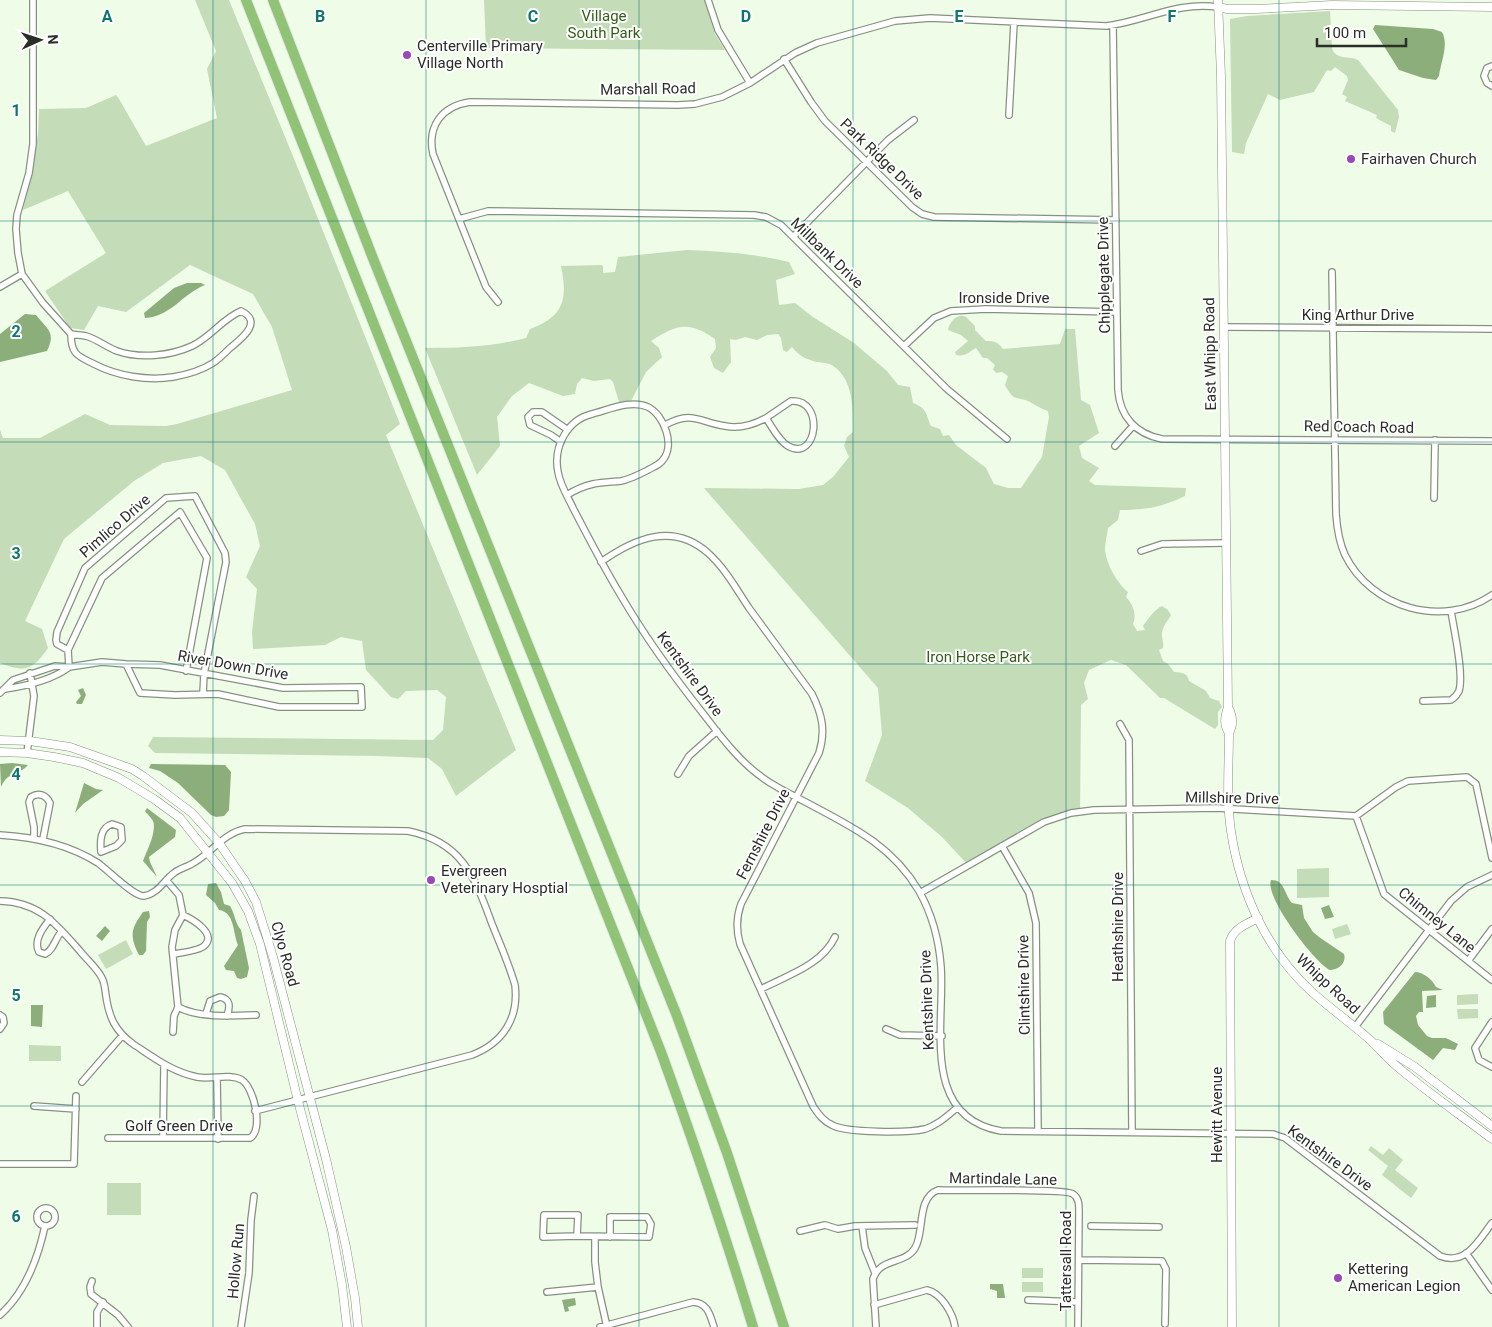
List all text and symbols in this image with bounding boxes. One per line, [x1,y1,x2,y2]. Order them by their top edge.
text: A [102,7,113,26]
text: B [315,7,325,26]
text: C [528,7,538,26]
park label: Village South Park [568,7,641,42]
text: D [741,7,751,26]
text: E [955,7,964,26]
text: F [1168,7,1177,26]
north arrow [15,15,65,65]
scale bar [1317,15,1406,47]
text: 100 m [1324,24,1366,42]
text: N [45,34,61,45]
place label: Centerville Primary Village North [417,37,543,72]
marker: Centerville Primary Village North [401,49,413,61]
street label: Marshall Road [600,79,696,99]
text: 1 [11,101,21,120]
street label: Park Ridge Drive [837,115,928,203]
place label: Fairhaven Church [1361,150,1477,168]
marker: Fairhaven Church [1345,153,1357,165]
street label: Millbank Drive [787,214,867,292]
street label: Chipplegate Drive [1094,216,1114,334]
street label: Ironside Drive [958,289,1050,307]
street label: East Whipp Road [1200,297,1220,411]
street label: King Arthur Drive [1302,306,1414,324]
text: 2 [11,322,21,341]
street label: Red Coach Road [1304,417,1414,437]
street label: Pimlico Drive [76,491,154,561]
text: 3 [11,544,21,563]
street label: Kentshire Drive [653,628,727,720]
street label: River Down Drive [176,646,290,684]
park label: Iron Horse Park [926,648,1030,666]
text: 4 [11,765,21,784]
street label: Fernshire Drive [732,786,794,882]
street label: Millshire Drive [1185,788,1279,808]
place label: Evergreen Veterinary Hosptial [441,862,568,897]
street label: Heathshire Drive [1109,872,1127,982]
marker: Evergreen Veterinary Hosptial [425,874,437,886]
street label: Chimney Lane [1395,883,1479,957]
street label: Clyo Road [267,919,303,989]
street label: Clintshire Drive [1014,935,1034,1035]
street label: Kentshire Drive [916,950,938,1050]
street label: Whipp Road [1293,950,1363,1018]
text: 5 [11,986,21,1005]
street label: Hewitt Avenue [1208,1067,1226,1163]
street label: Golf Green Drive [125,1117,233,1135]
street label: Kentshire Drive [1284,1121,1376,1195]
street label: Martindale Lane [949,1169,1057,1189]
text: 6 [11,1207,21,1226]
street label: Tattersall Road [1057,1211,1075,1311]
street label: Hollow Run [224,1222,248,1300]
place label: Kettering American Legion [1348,1260,1461,1295]
marker: Kettering American Legion [1332,1272,1344,1284]

